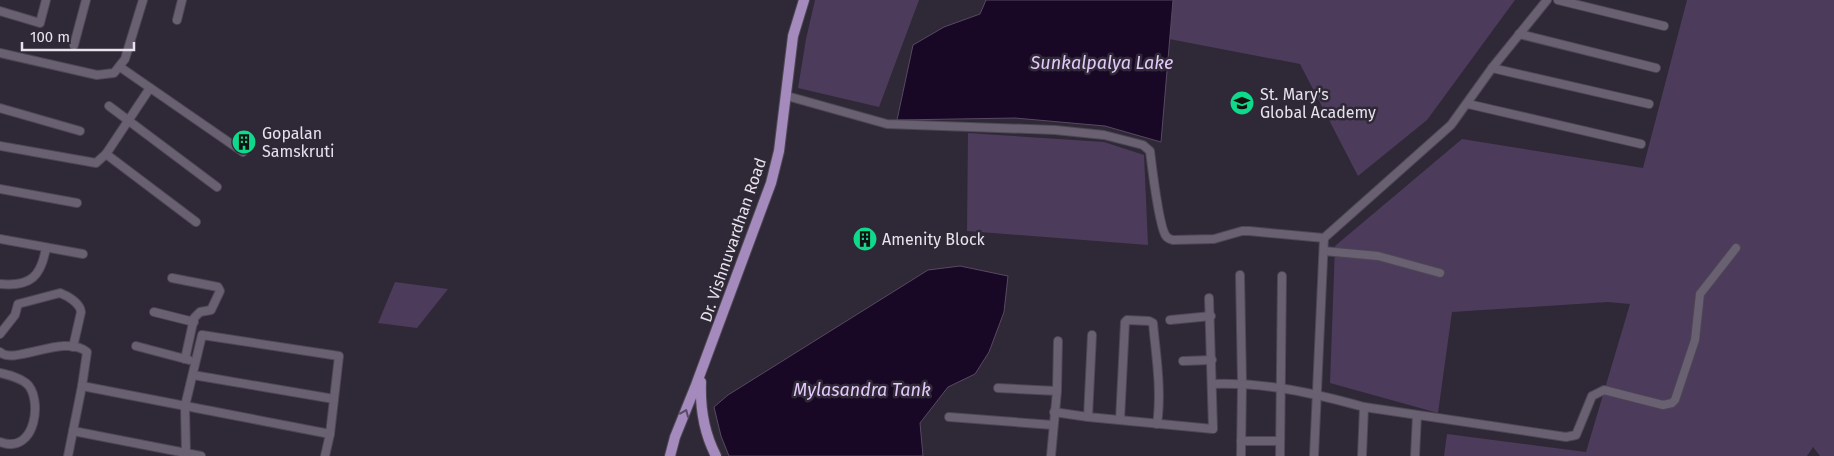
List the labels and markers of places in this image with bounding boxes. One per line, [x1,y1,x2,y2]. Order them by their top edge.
place label: St. Mary's Global Academy [1260,85,1376,122]
school or university icon: St. Mary's Global Academy [1229,90,1255,116]
place label: Gopalan Samskruti [262,124,335,161]
building icon: Gopalan Samskruti [231,129,257,155]
building icon: Amenity Block [852,226,878,252]
place label: Amenity Block [882,230,986,249]

